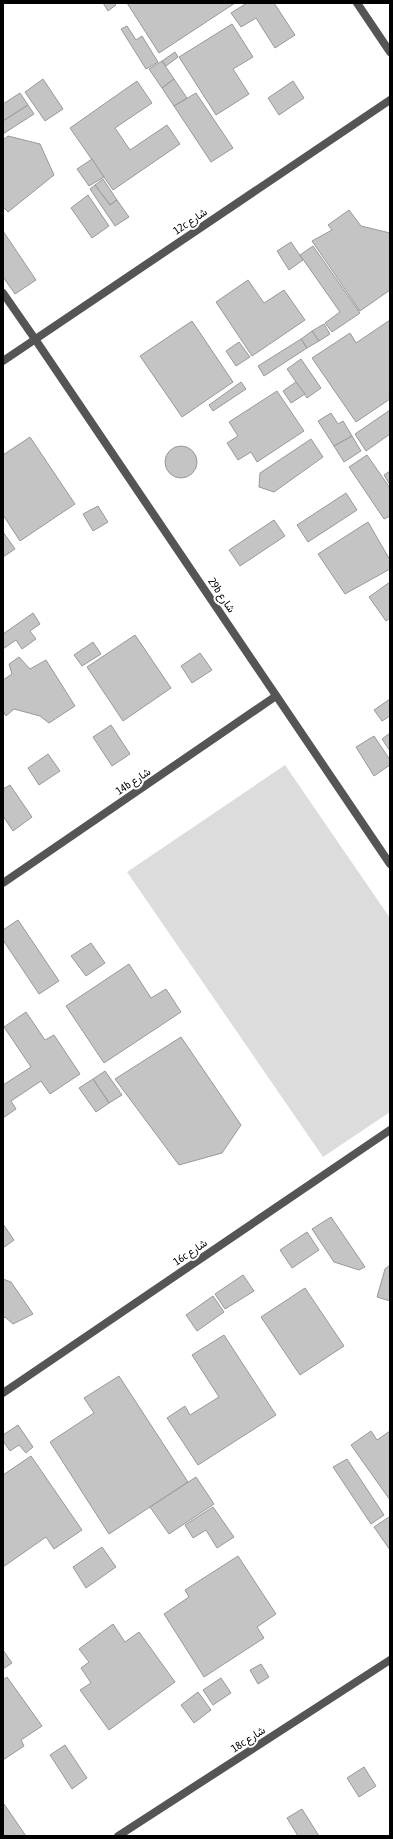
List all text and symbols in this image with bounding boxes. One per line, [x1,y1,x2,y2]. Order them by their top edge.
street label: 12c شارع [171,205,211,238]
street label: 29b شارع [204,575,238,616]
street label: 14b شارع [113,765,154,799]
street label: 16c شارع [171,1236,211,1269]
street label: 18c شارع [229,1723,269,1756]

